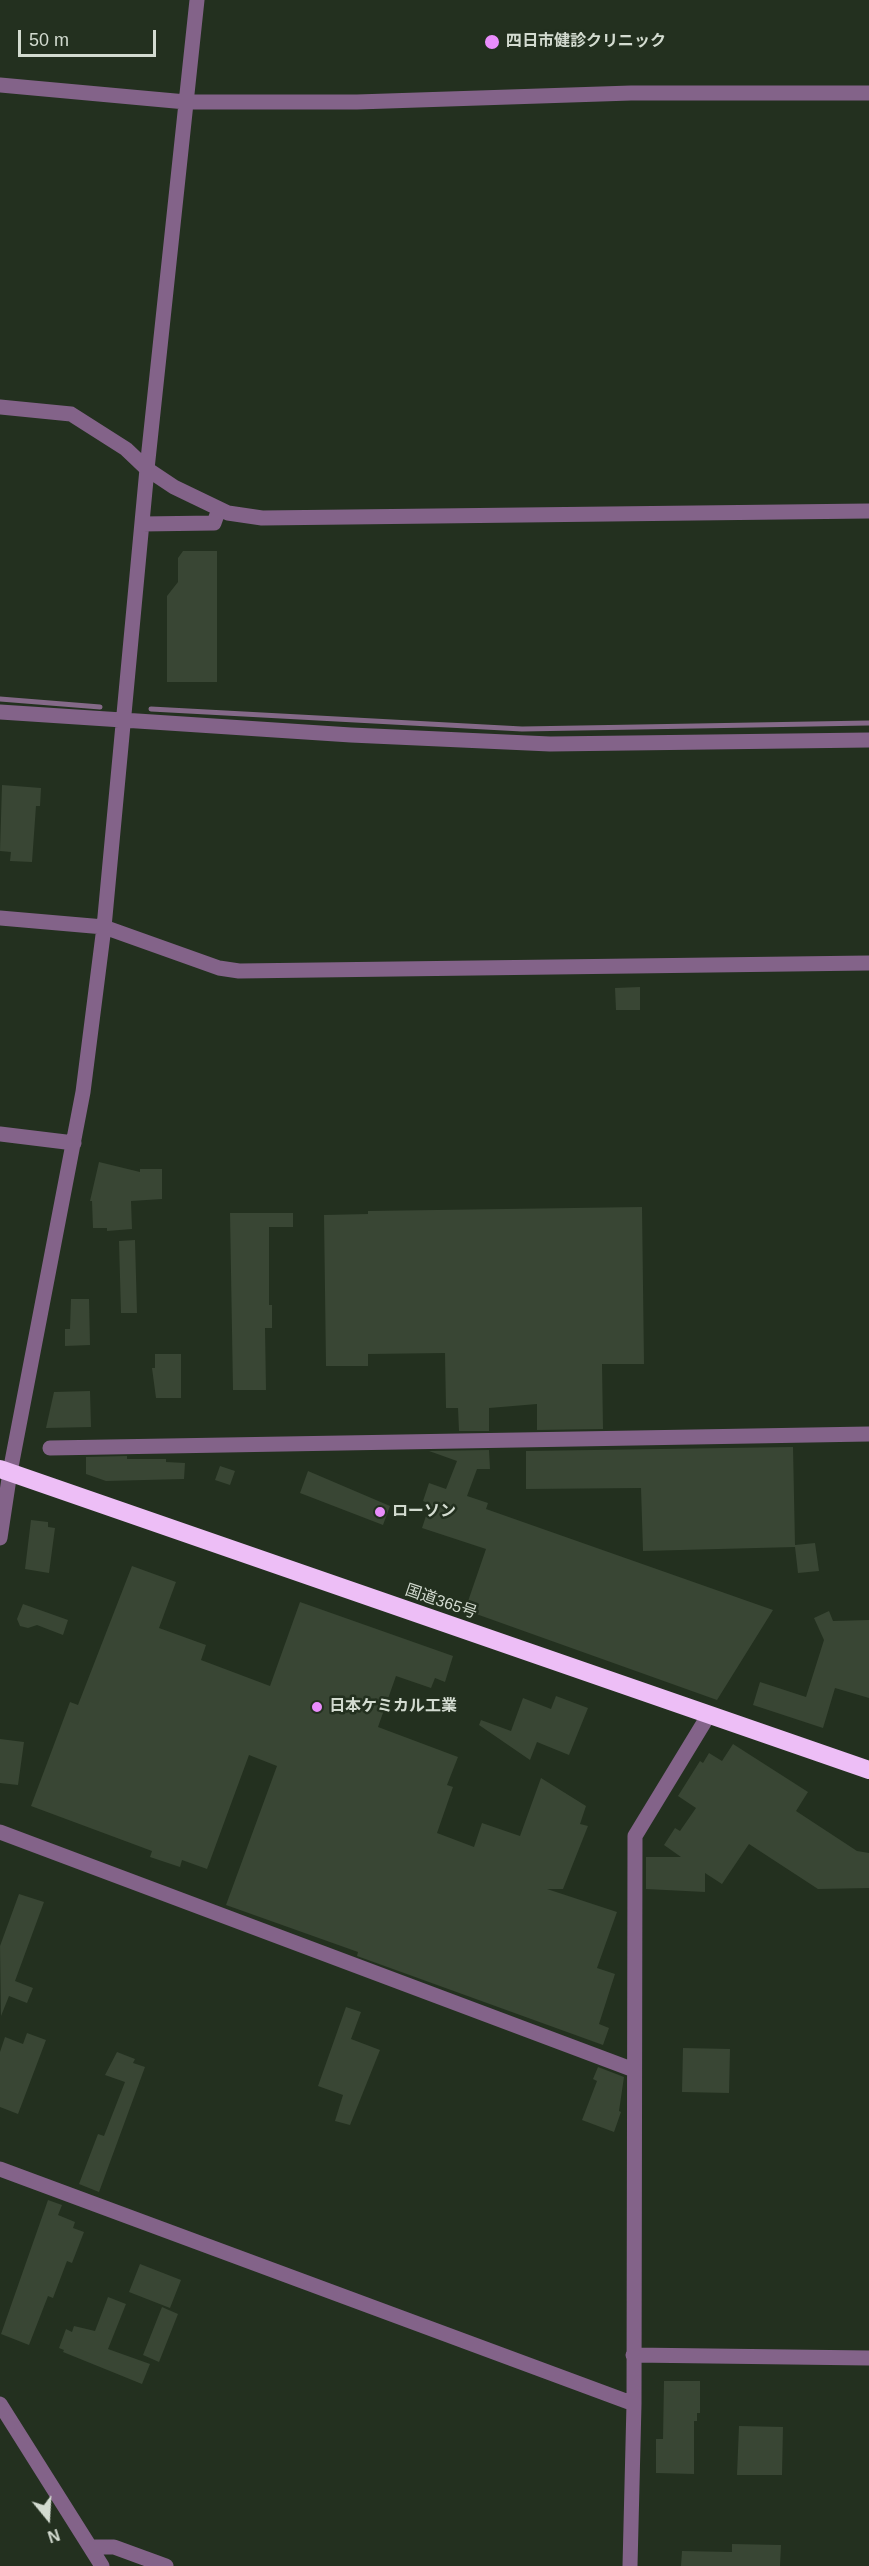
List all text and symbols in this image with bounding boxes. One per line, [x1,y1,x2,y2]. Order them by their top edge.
scale bar [21,18,159,56]
text: 50 m [29,30,69,50]
place label: 四日市健診クリニック [506,32,666,52]
marker: 四日市健診クリニック [483,33,501,51]
place label: ローソン [392,1502,456,1522]
marker: ローソン [373,1505,387,1519]
street label: 国道365号 [403,1581,479,1623]
place label: 日本ケミカル工業 [329,1697,457,1717]
marker: 日本ケミカル工業 [310,1700,324,1714]
north arrow [18,2488,78,2548]
text: N [46,2526,62,2545]

